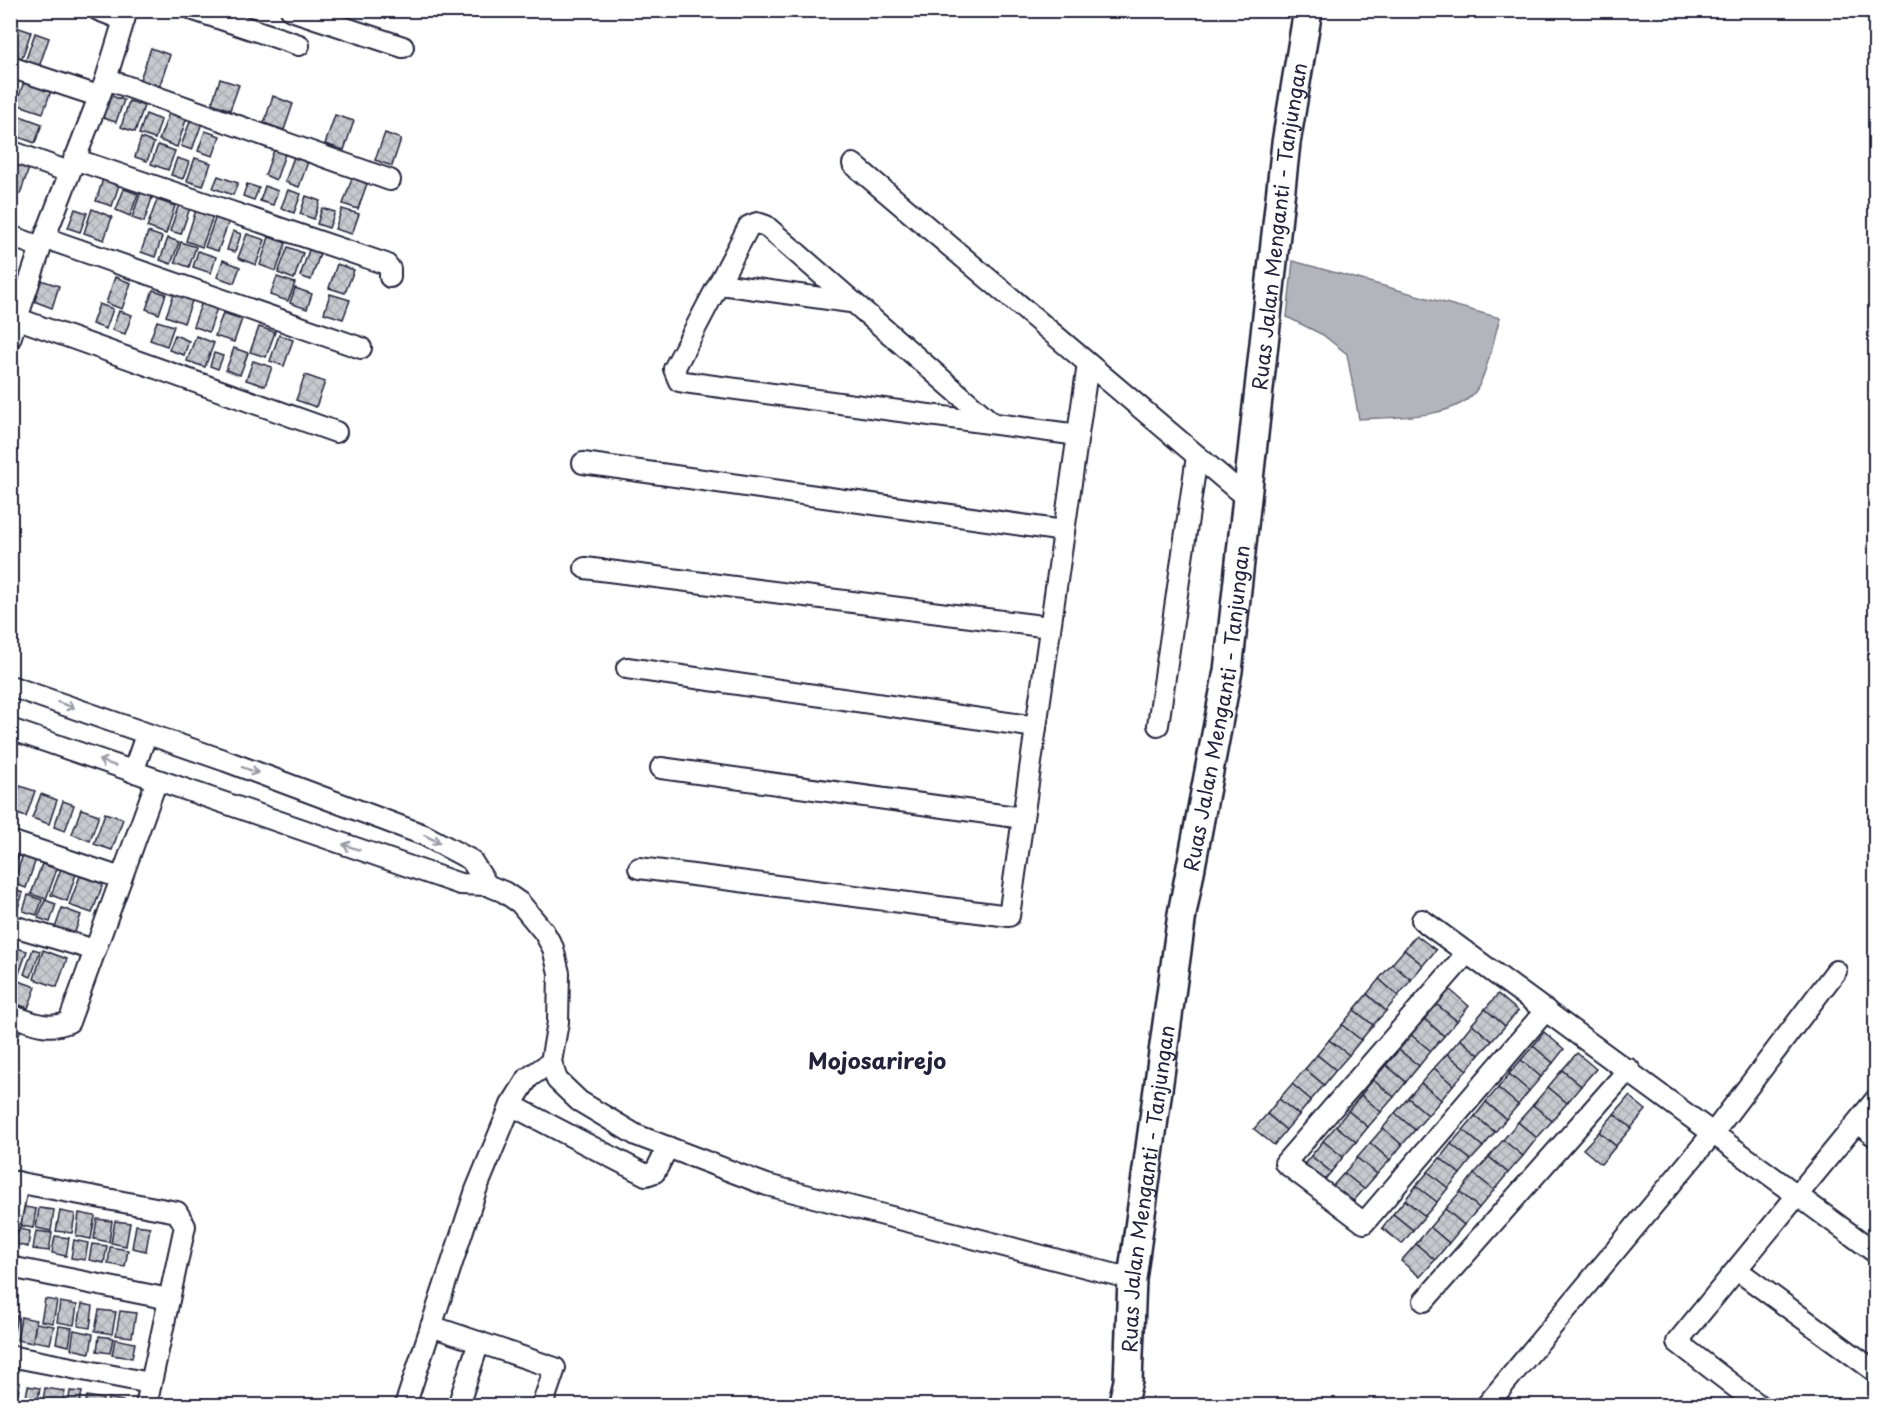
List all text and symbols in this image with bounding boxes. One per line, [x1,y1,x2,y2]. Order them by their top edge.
street label: Ruas Jalan Menganti - Tanjungan [1244,60,1314,392]
street label: Ruas Jalan Menganti - Tanjungan [1175,544,1257,874]
one-way arrow [56,700,75,711]
one-way arrow [98,756,117,767]
one-way arrow [240,765,259,776]
one-way arrow [423,833,440,845]
one-way arrow [342,841,361,852]
street label: Ruas Jalan Menganti - Tanjungan [1114,1023,1182,1353]
district label: Mojosarirejo [808,1043,946,1076]

